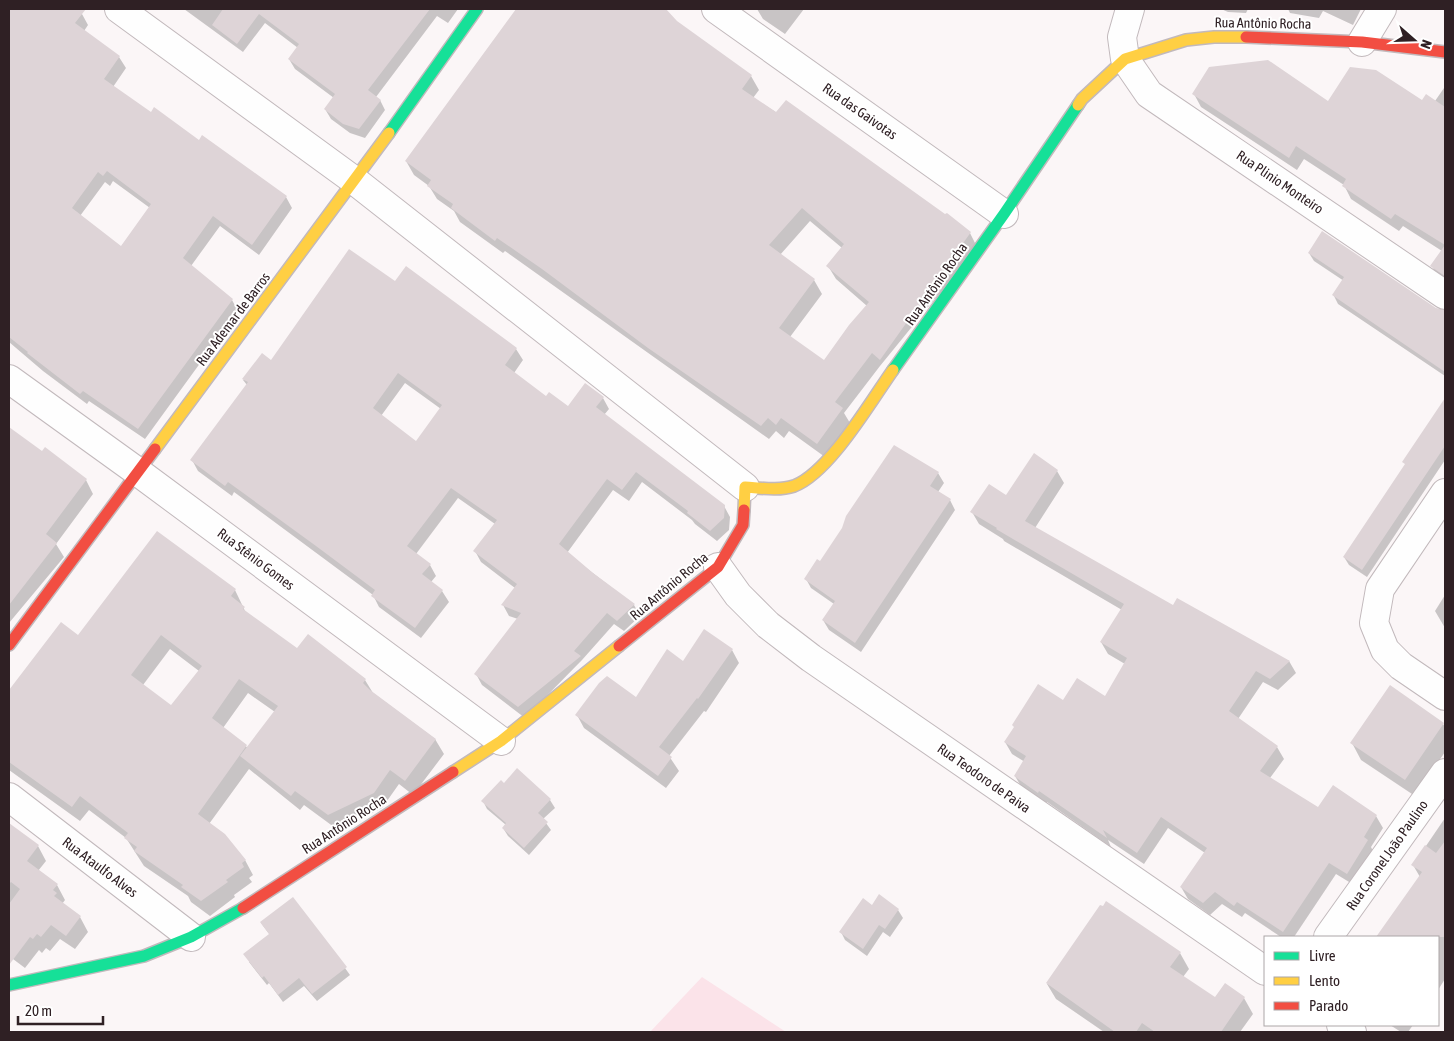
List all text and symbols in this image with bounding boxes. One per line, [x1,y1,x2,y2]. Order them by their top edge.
street label: Rua Antônio Rocha [1214,14,1312,32]
north arrow [1389,15,1439,65]
text: N [1417,38,1435,51]
street label: Rua das Gaivotas [820,79,900,143]
street label: Rua Plinio Monteiro [1233,147,1327,217]
street label: Rua Antônio Rocha [902,240,970,328]
street label: Rua Ademar de Barros [193,269,273,369]
street label: Rua Stênio Gomes [214,525,298,593]
street label: Rua Antônio Rocha [627,549,711,623]
street label: Rua Teodoro de Paiva [935,740,1033,816]
street label: Rua Antônio Rocha [299,791,389,857]
street label: Rua Coronel João Paulino [1343,797,1431,913]
street label: Rua Ataulfo Alves [59,834,141,900]
legend [1264,936,1439,1026]
text: Livre [1309,947,1336,964]
text: Lento [1309,972,1340,989]
scale bar [18,994,102,1026]
text: Parado [1309,997,1348,1014]
text: 20 m [25,1002,52,1019]

